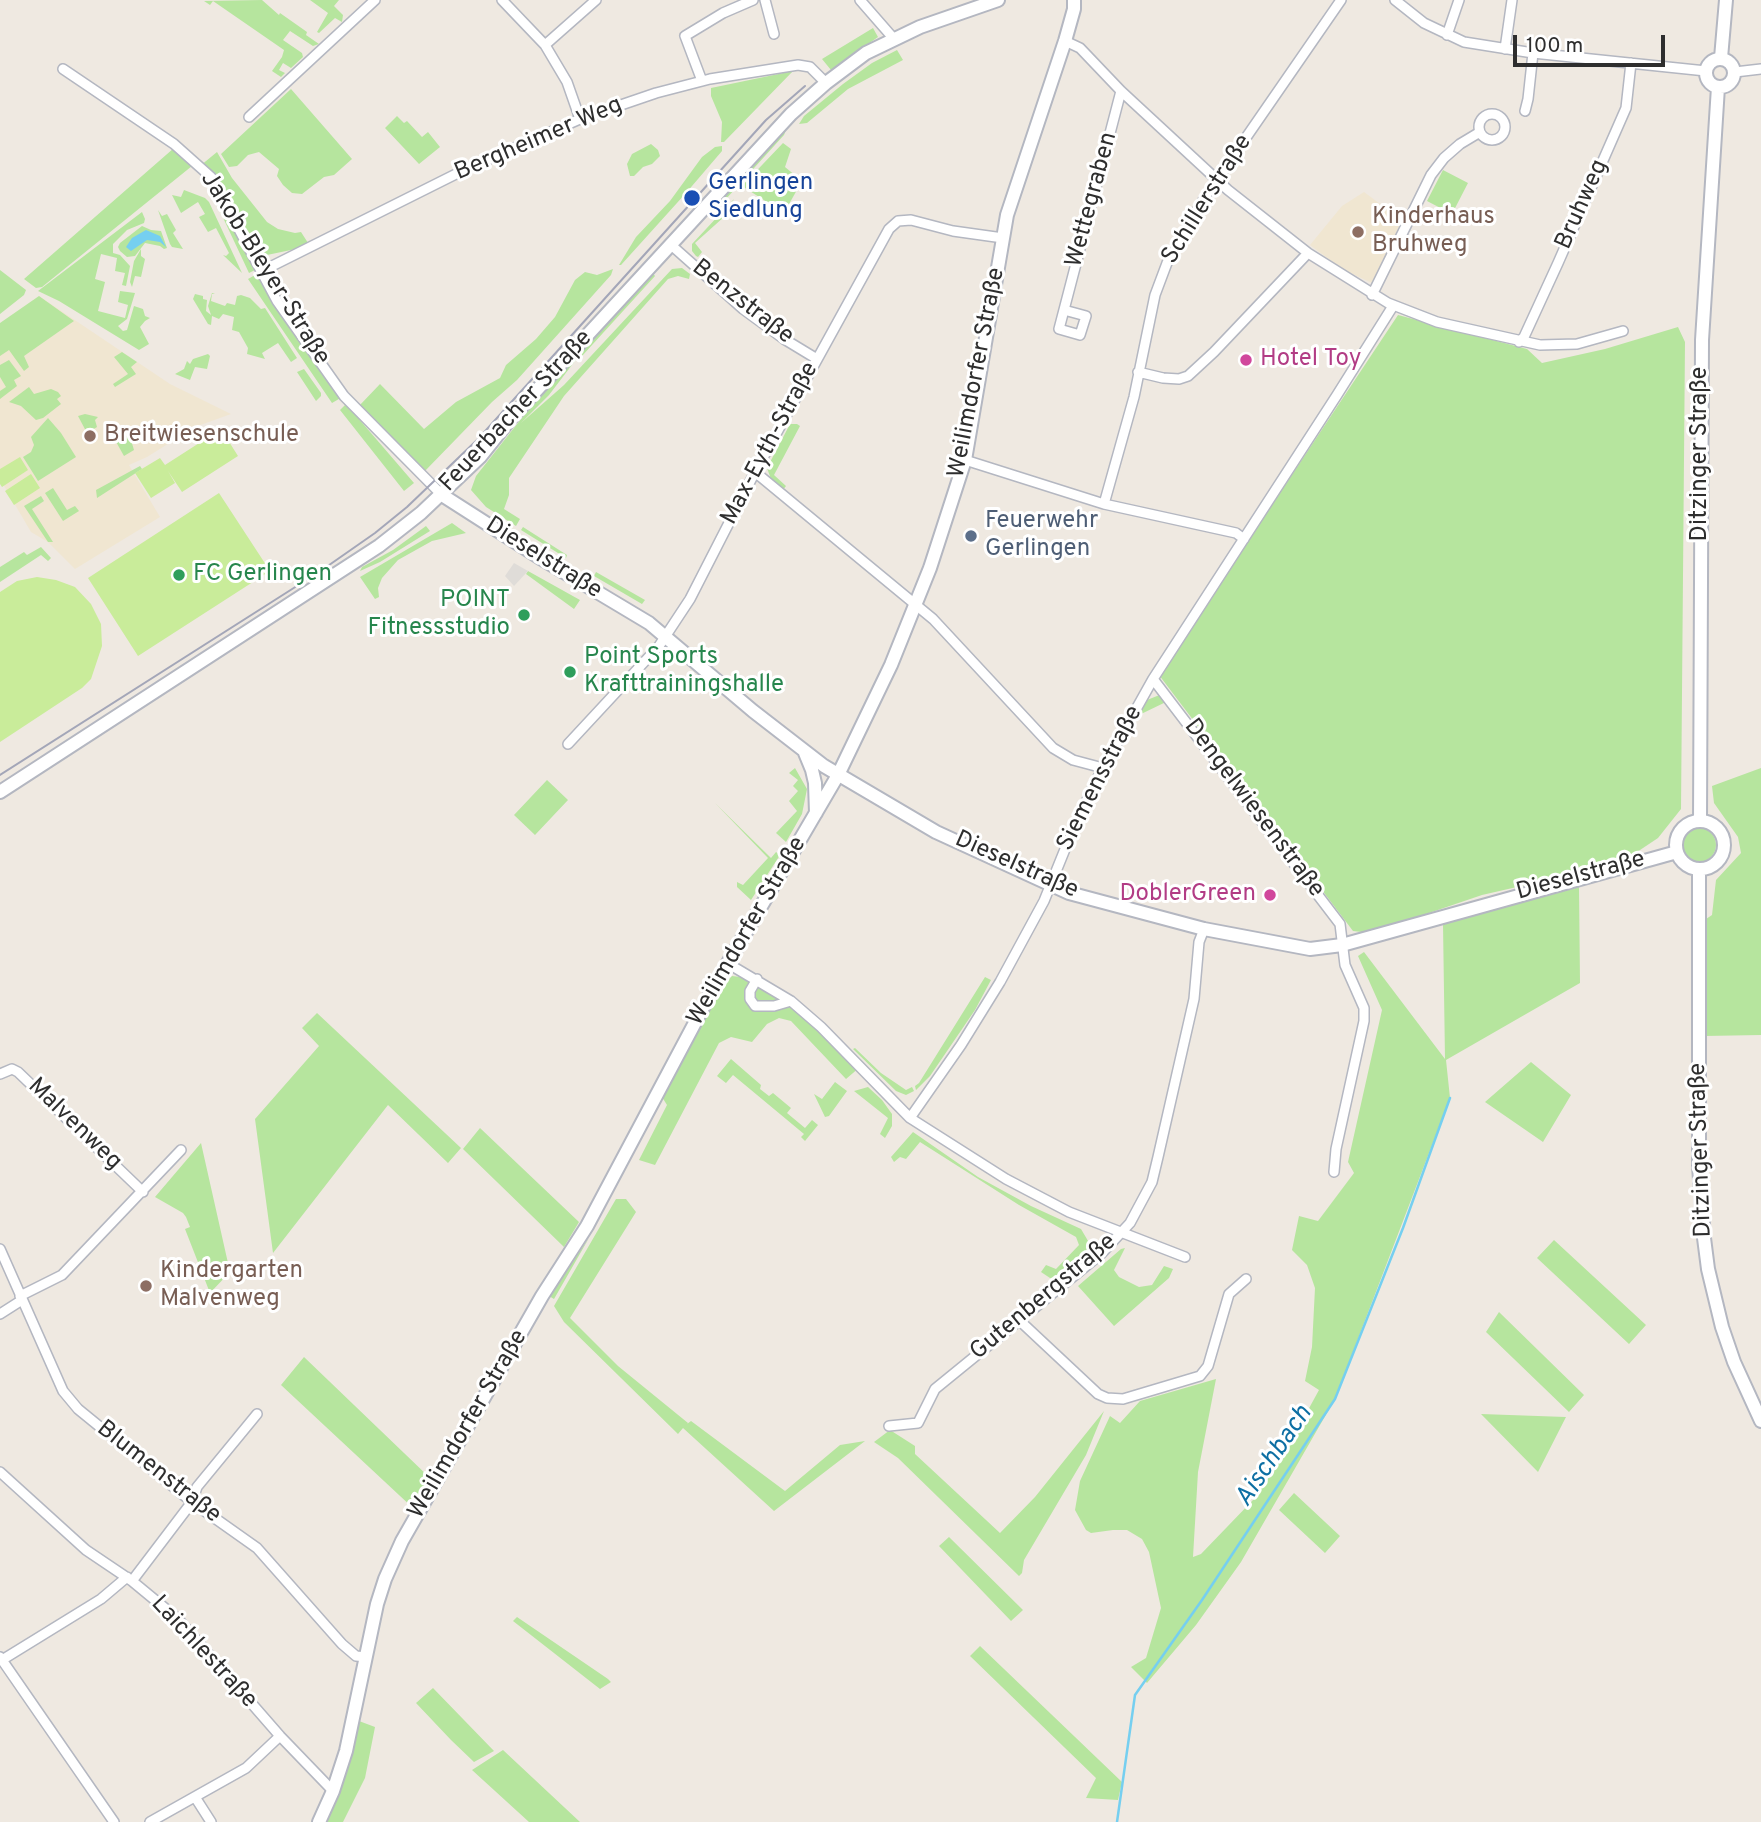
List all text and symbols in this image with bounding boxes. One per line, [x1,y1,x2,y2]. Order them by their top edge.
scale bar [1516,21,1668,65]
text: 100 m [1526,33,1583,60]
street label: Bergheimer Weg [451,92,627,188]
street label: Wettegraben [1061,129,1125,271]
street label: Schillerstraße [1157,130,1259,270]
street label: Bruhweg [1550,156,1616,254]
street label: Jakob-Bleyer-Straße [193,167,335,371]
place label: Gerlingen Siedlung [708,170,813,226]
marker: Gerlingen Siedlung [682,188,702,208]
place label: Kinderhaus Bruhweg [1372,204,1495,260]
marker: Kinderhaus Bruhweg [1350,224,1366,240]
street label: Benzstraße [685,254,799,352]
street label: Weilimdorfer Straße [943,265,1013,481]
street label: Feuerbacher Straße [435,325,599,499]
place label: Hotel Toy [1260,346,1361,374]
marker: Hotel Toy [1238,352,1254,368]
street label: Max-Eyth-Straße [716,358,826,530]
street label: Ditzinger Straße [1687,367,1715,541]
place label: Breitwiesenschule [104,422,299,450]
marker: Breitwiesenschule [82,428,98,444]
place label: Feuerwehr Gerlingen [985,508,1098,564]
street label: Dieselstraße [479,512,607,606]
marker: Feuerwehr Gerlingen [963,528,979,544]
place label: FC Gerlingen [193,561,332,589]
marker: FC Gerlingen [171,567,187,583]
place label: POINT Fitnessstudio [367,587,510,643]
marker: POINT Fitnessstudio [516,607,532,623]
place label: Point Sports Krafttrainingshalle [584,644,784,700]
marker: Point Sports Krafttrainingshalle [562,664,578,680]
street label: Siemensstraße [1052,702,1150,856]
street label: Dengelwiesenstraße [1176,714,1330,904]
street label: Dieselstraße [950,826,1082,906]
street label: Weilimdorfer Straße [682,832,814,1032]
street label: Dieselstraße [1513,846,1649,908]
place label: DoblerGreen [1119,881,1256,909]
marker: DoblerGreen [1262,887,1278,903]
street label: Ditzinger Straße [1685,1062,1719,1238]
street label: Malvenweg [21,1073,127,1177]
street label: Gutenbergstraße [965,1229,1123,1367]
place label: Kindergarten Malvenweg [160,1258,303,1314]
marker: Kindergarten Malvenweg [138,1278,154,1294]
street label: Weilimdorfer Straße [403,1325,535,1525]
water label: Aischbach [1230,1400,1320,1514]
street label: Blumenstraße [90,1416,226,1530]
street label: Laichlestraße [144,1591,262,1715]

